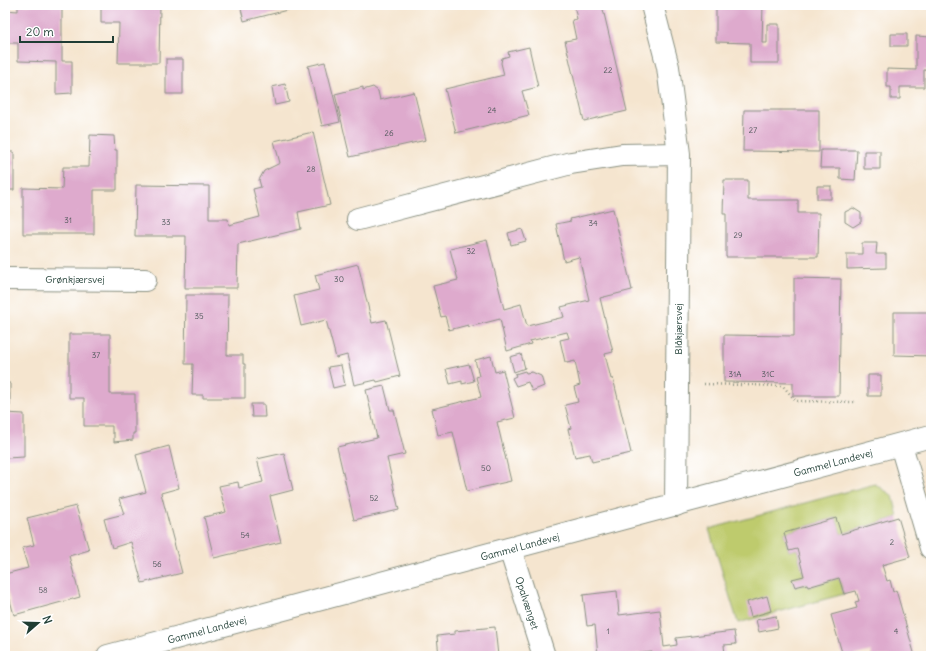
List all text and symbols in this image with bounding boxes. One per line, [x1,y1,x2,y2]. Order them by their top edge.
scale bar [20,18,113,44]
text: 20 m [26,24,54,39]
house number: 22 [604,65,613,75]
house number: 24 [488,105,497,115]
house number: 27 [749,125,757,135]
house number: 26 [385,128,394,138]
house number: 28 [307,164,316,174]
house number: 31 [64,215,72,225]
house number: 33 [161,217,171,227]
house number: 34 [588,218,598,228]
house number: 29 [734,230,743,240]
house number: 32 [467,246,476,256]
street label: Grønkjærsvej [45,273,105,286]
house number: 30 [334,274,344,284]
street label: Blåkjærsvej [672,303,685,355]
house number: 35 [194,311,204,321]
house number: 37 [92,350,100,360]
house number: 31A [729,369,741,379]
house number: 31C [762,369,774,379]
street label: Gammel Landevej [792,446,874,480]
house number: 50 [481,463,491,473]
house number: 52 [370,493,379,503]
house number: 54 [240,530,250,540]
street label: Gammel Landevej [479,530,561,564]
house number: 2 [890,537,895,547]
house number: 56 [152,559,162,569]
street label: Opalvænget [512,575,542,632]
house number: 58 [38,585,48,595]
north arrow [18,603,58,643]
street label: Gammel Landevej [166,613,248,647]
text: N [40,614,55,626]
house number: 1 [606,626,610,636]
house number: 4 [894,626,899,636]

